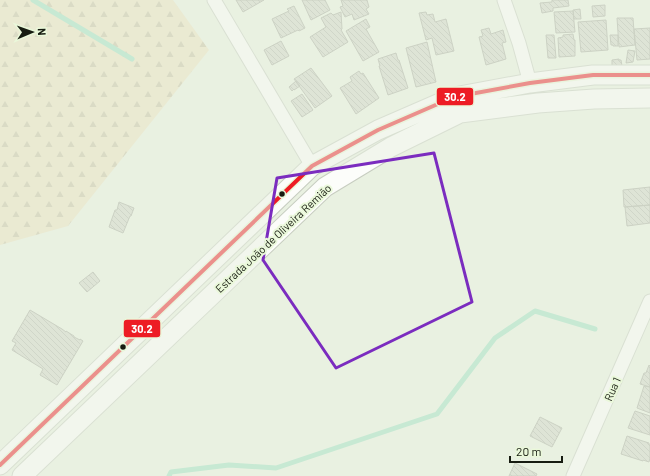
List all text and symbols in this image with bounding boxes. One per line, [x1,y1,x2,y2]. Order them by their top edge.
north arrow [12,12,52,52]
text: N [36,28,49,36]
line badge: 30.2 [436,87,474,106]
text: 30.2 [444,90,466,103]
street label: Estrada João de Oliveira Remião [213,181,333,295]
unlabelled marker [277,189,287,199]
line badge: 30.2 [123,319,161,338]
text: 30.2 [131,322,153,335]
unlabelled marker [118,342,128,352]
street label: Rua 1 [601,375,623,403]
scale bar [510,438,562,464]
text: 20 m [516,444,542,458]

